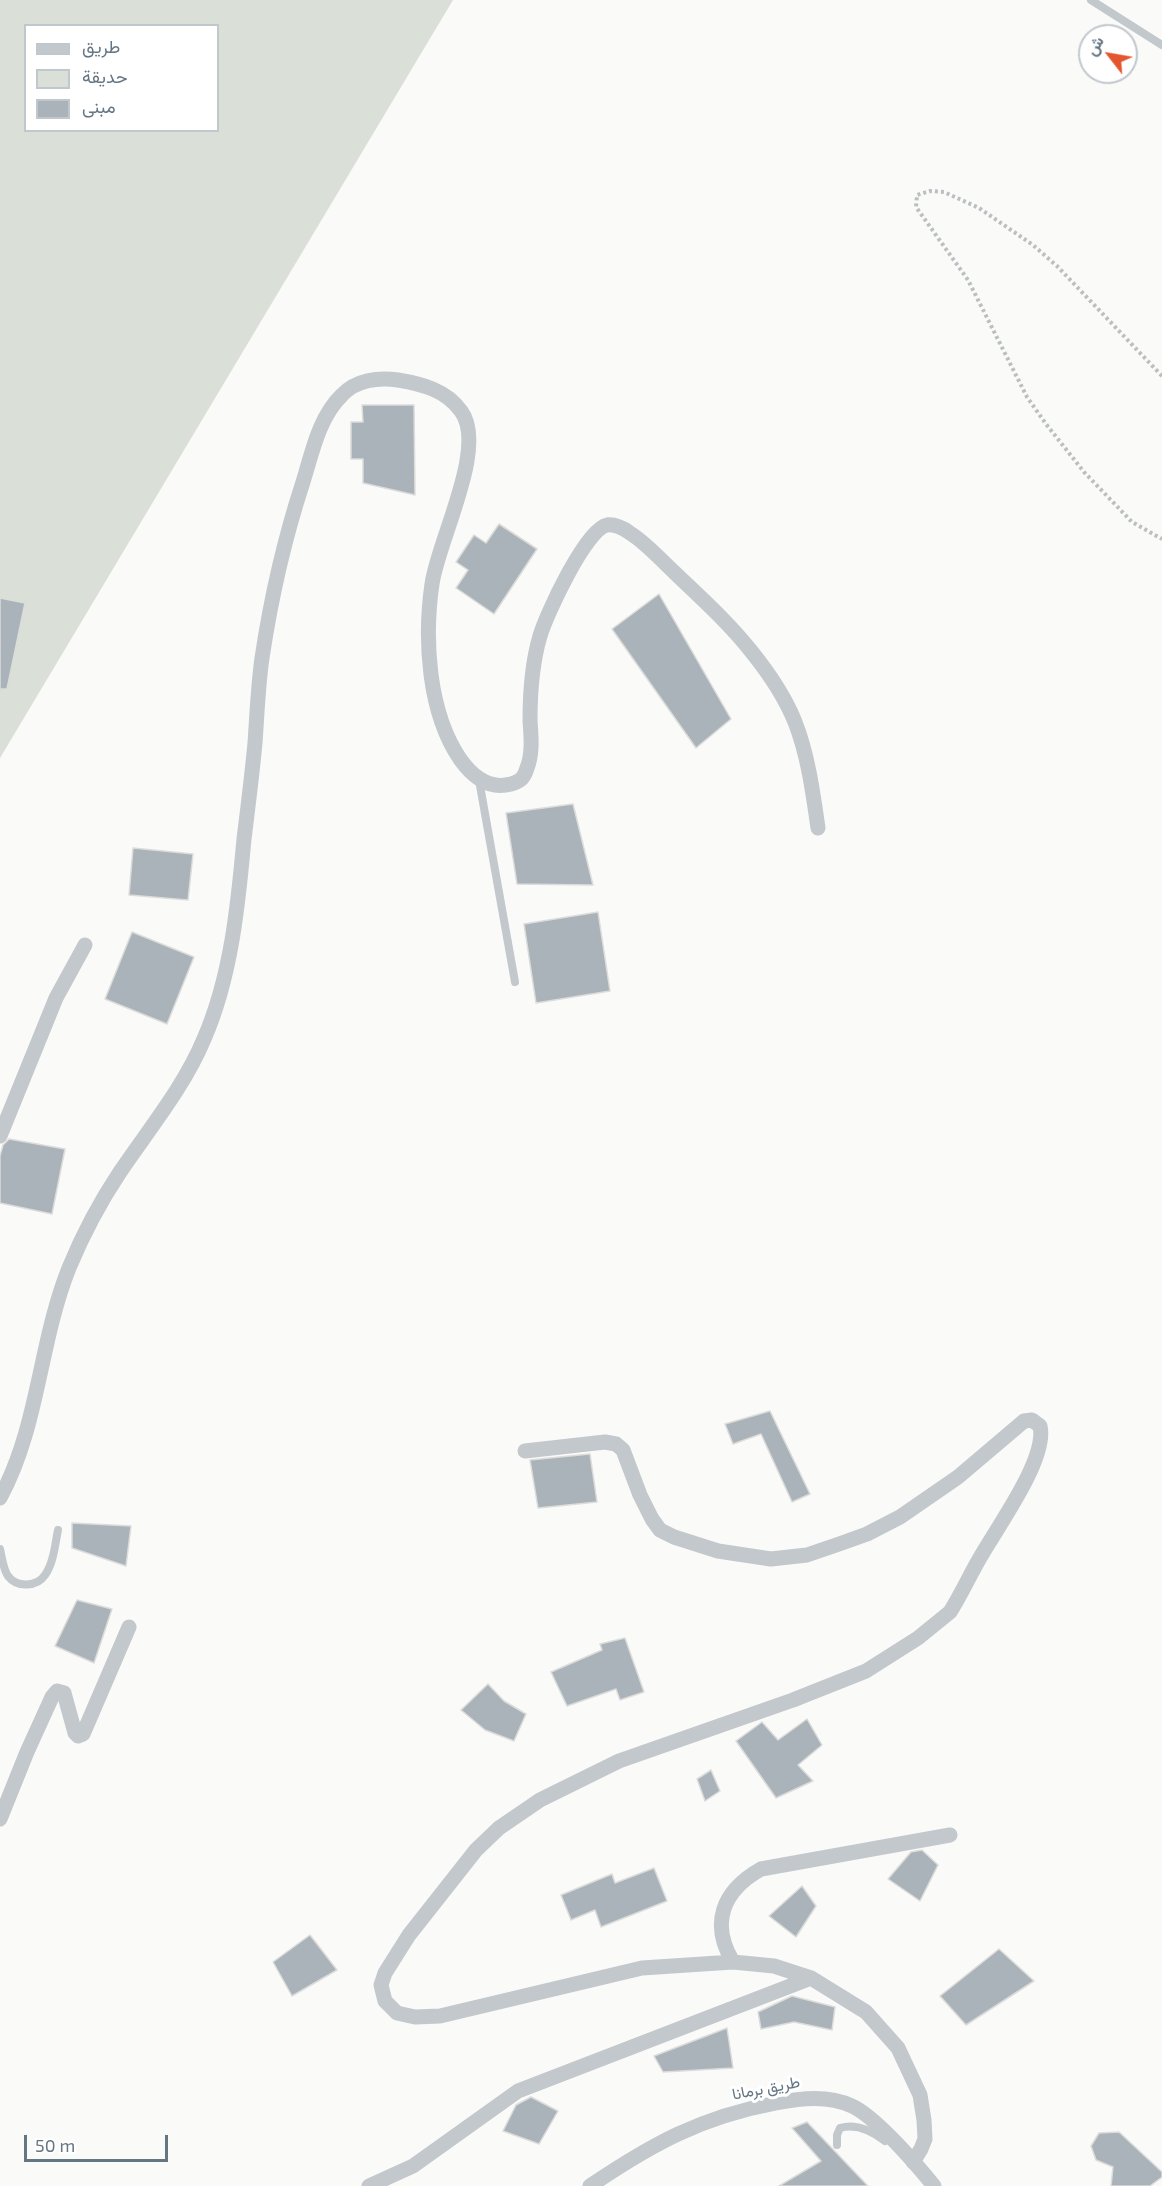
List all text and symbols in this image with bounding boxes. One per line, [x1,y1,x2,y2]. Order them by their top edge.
legend [24,24,219,132]
north arrow [1078,24,1138,84]
text: ش [1081,32,1107,59]
text: طريق [82,35,120,57]
text: حديقة [82,65,128,87]
text: مبنى [82,95,116,117]
street label: طريق برمانا [730,2072,802,2104]
scale bar [27,2123,171,2161]
text: 50 m [35,2134,75,2156]

